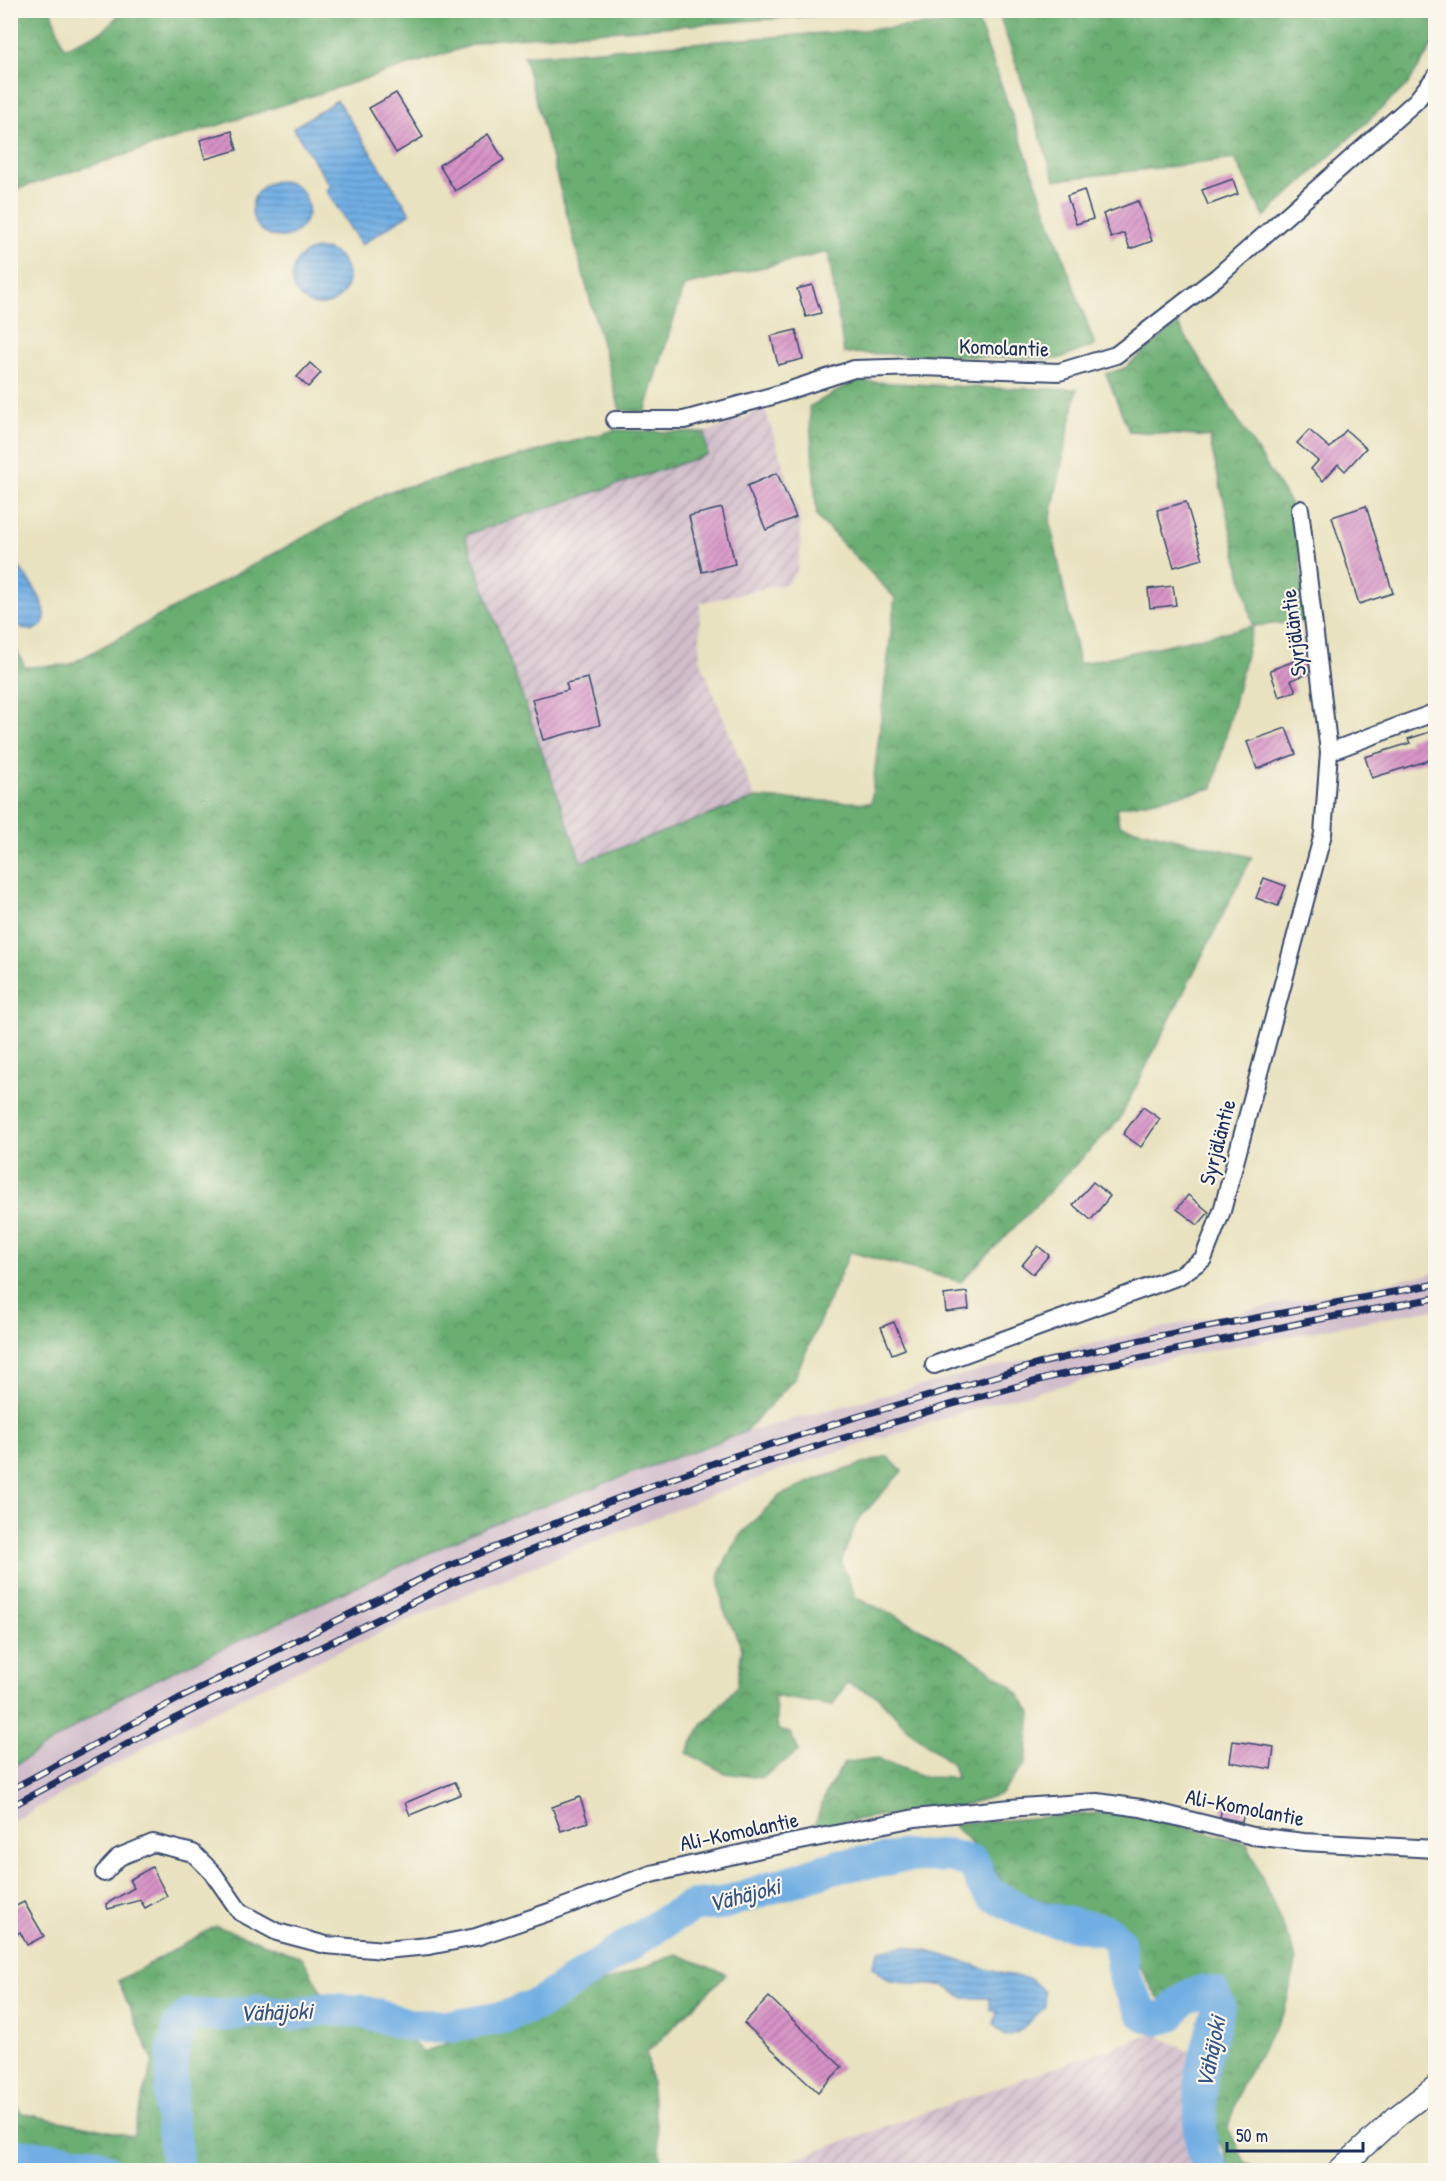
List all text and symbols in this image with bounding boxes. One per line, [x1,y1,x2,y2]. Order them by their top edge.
street label: Komolantie [959,330,1050,364]
street label: Syrjäläntie [1273,588,1313,678]
street label: Syrjäläntie [1191,1096,1243,1188]
street label: Ali-Komolantie [1183,1781,1307,1833]
street label: Ali-Komolantie [677,1804,801,1858]
water label: Vähäjoki [705,1868,786,1919]
water label: Vähäjoki [239,1994,316,2028]
water label: Vähäjoki [1187,2011,1233,2091]
scale bar [1227,2115,1364,2153]
text: 50 m [1236,2123,1268,2148]

